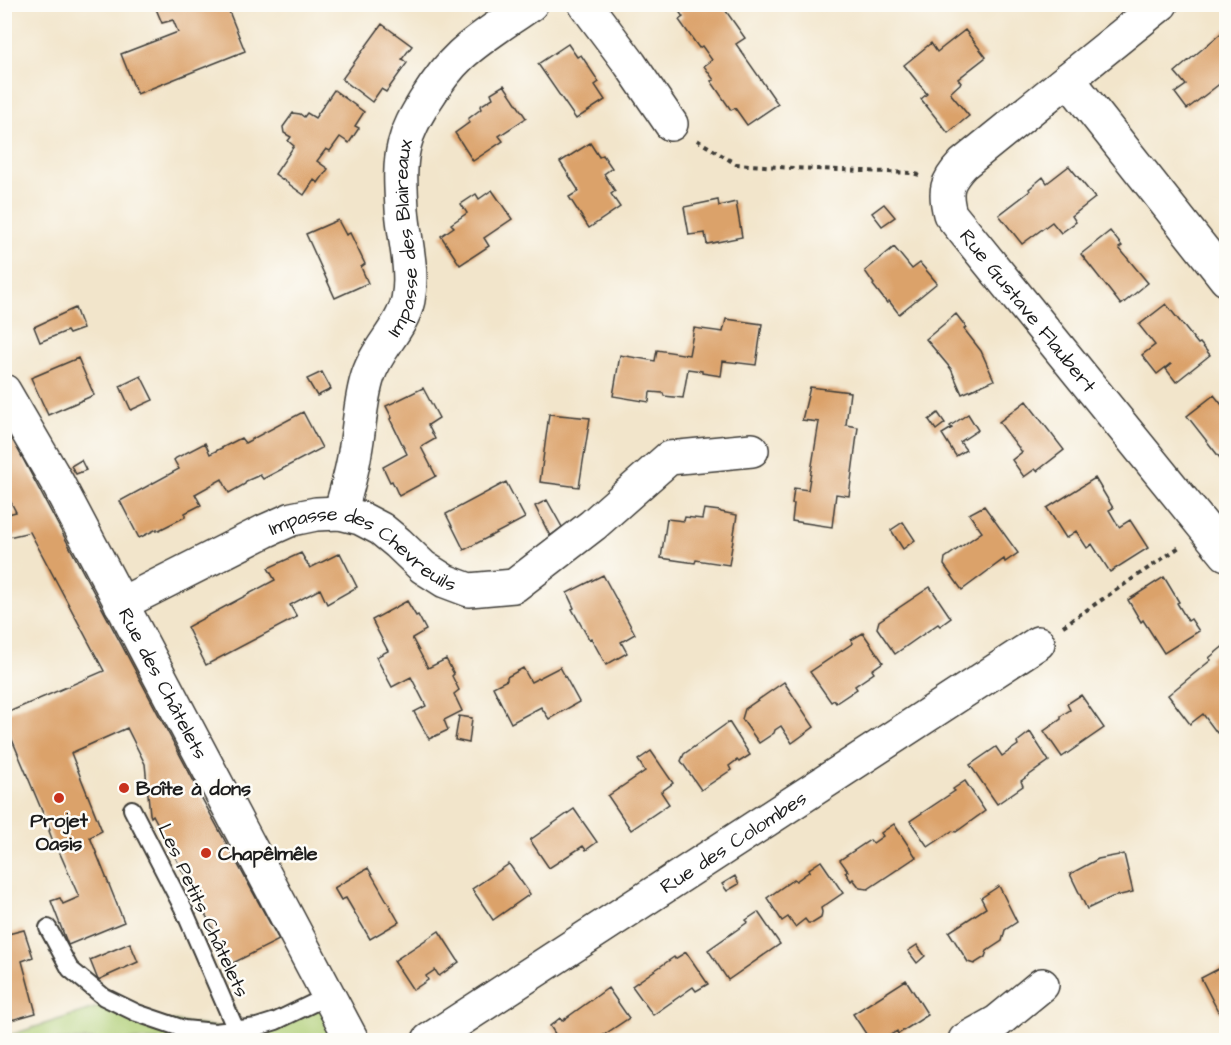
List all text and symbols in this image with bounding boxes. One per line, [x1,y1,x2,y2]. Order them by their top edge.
street label: Impasse des Blaireaux [381,135,425,343]
street label: Rue Gustave Flaubert [953,223,1103,399]
street label: Impasse des Chevreuils [264,500,460,599]
street label: Rue des Châtelets [111,603,214,764]
place label: Boîte à dons [136,775,251,803]
marker: Boîte à dons [117,781,131,795]
street label: Rue des Colombes [655,784,812,901]
marker: Projet Oasis [52,791,66,805]
place label: Projet Oasis [30,807,89,858]
street label: Les Petits Châtelets [151,819,256,1002]
place label: Chapêlmêle [218,840,318,868]
marker: Chapêlmêle [199,846,213,860]

